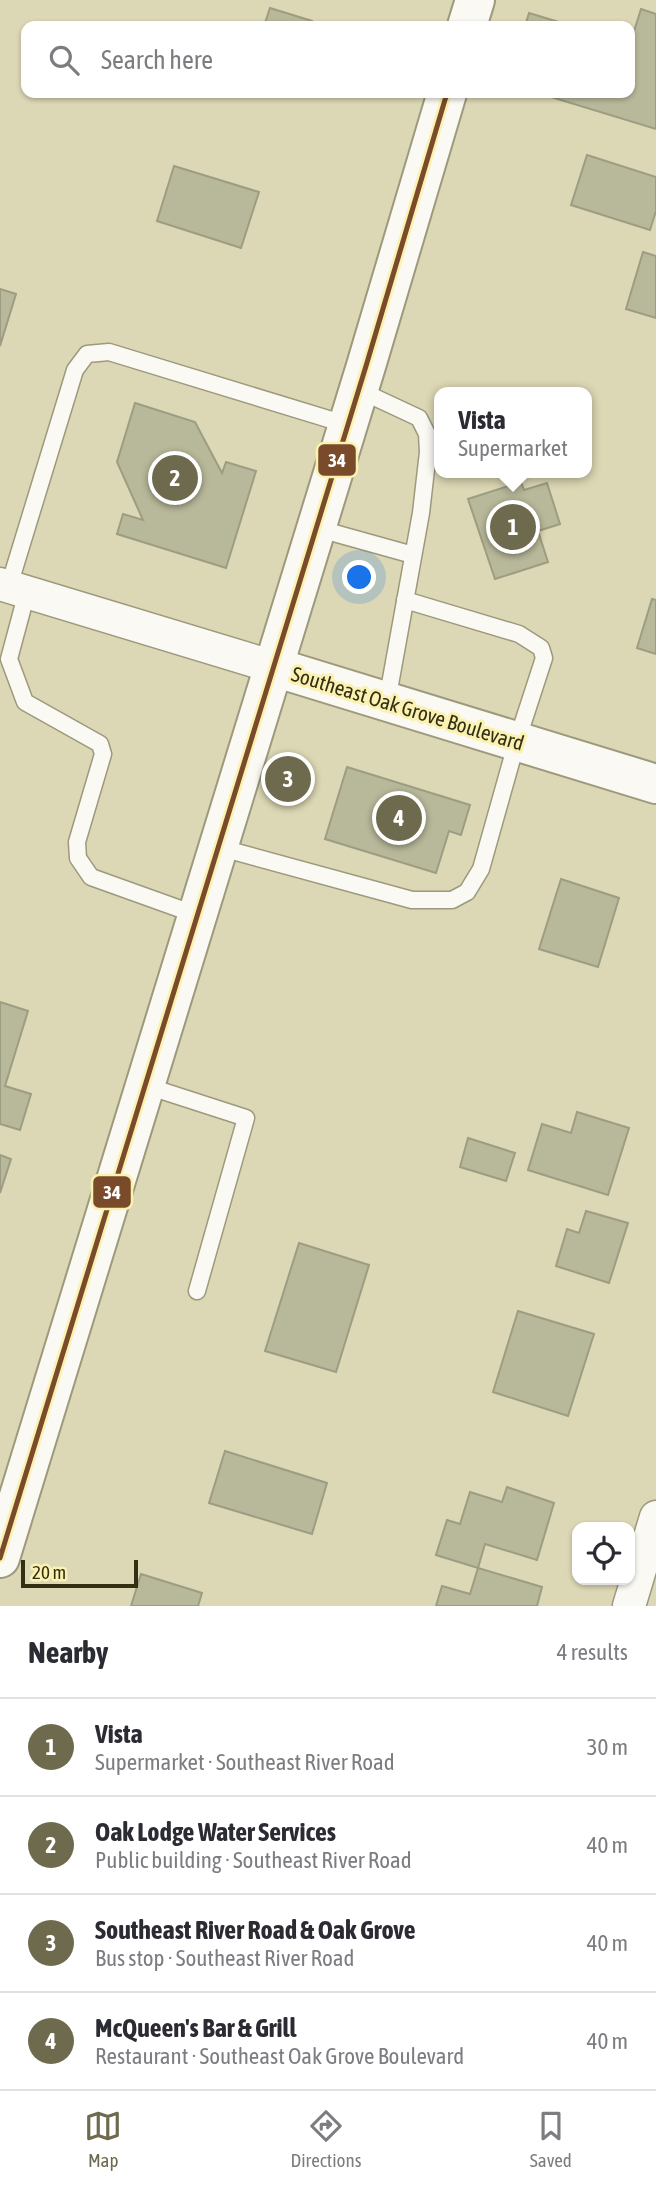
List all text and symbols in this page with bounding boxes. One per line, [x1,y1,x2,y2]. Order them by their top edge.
search box [21,21,635,98]
icon: search [45,41,83,79]
text: Search here [101,45,213,75]
popup [434,387,592,478]
text: Vista [458,405,506,435]
text: Supermarket [458,435,568,461]
line badge: 34 [317,443,357,477]
text: 34 [328,449,346,471]
pin: 2 [152,452,198,504]
pin: 1 [490,501,536,553]
your location [342,560,376,594]
street label: Southeast Oak Grove Boulevard [289,661,527,755]
pin: 3 [265,753,311,805]
pin: 4 [376,792,422,844]
line badge: 34 [92,1175,132,1209]
text: 34 [103,1181,121,1203]
map controls [572,1522,635,1585]
button: locate [572,1522,635,1585]
scale bar [21,1557,138,1589]
text: 20 m [32,1561,66,1583]
text: Nearby [28,1635,108,1669]
text: 4 results [557,1639,628,1665]
text: Vista [95,1719,142,1749]
text: 1 [46,1734,56,1760]
text: 30 m [587,1734,628,1760]
text: Supermarket · Southeast River Road [95,1749,395,1775]
text: Oak Lodge Water Services [95,1817,336,1847]
text: 2 [46,1832,56,1858]
text: 40 m [587,1832,628,1858]
text: Public building · Southeast River Road [95,1847,412,1873]
text: Southeast River Road & Oak Grove [95,1915,416,1945]
text: 3 [46,1930,56,1956]
text: 40 m [587,1930,628,1956]
text: Bus stop · Southeast River Road [95,1945,354,1971]
text: McQueen's Bar & Grill [95,2013,296,2043]
text: 4 [46,2028,56,2054]
text: 40 m [587,2028,628,2054]
text: Restaurant · Southeast Oak Grove Boulevard [95,2043,464,2069]
tab: Map [84,2107,122,2171]
tab: Directions [291,2107,361,2171]
tab: Saved [530,2107,572,2171]

